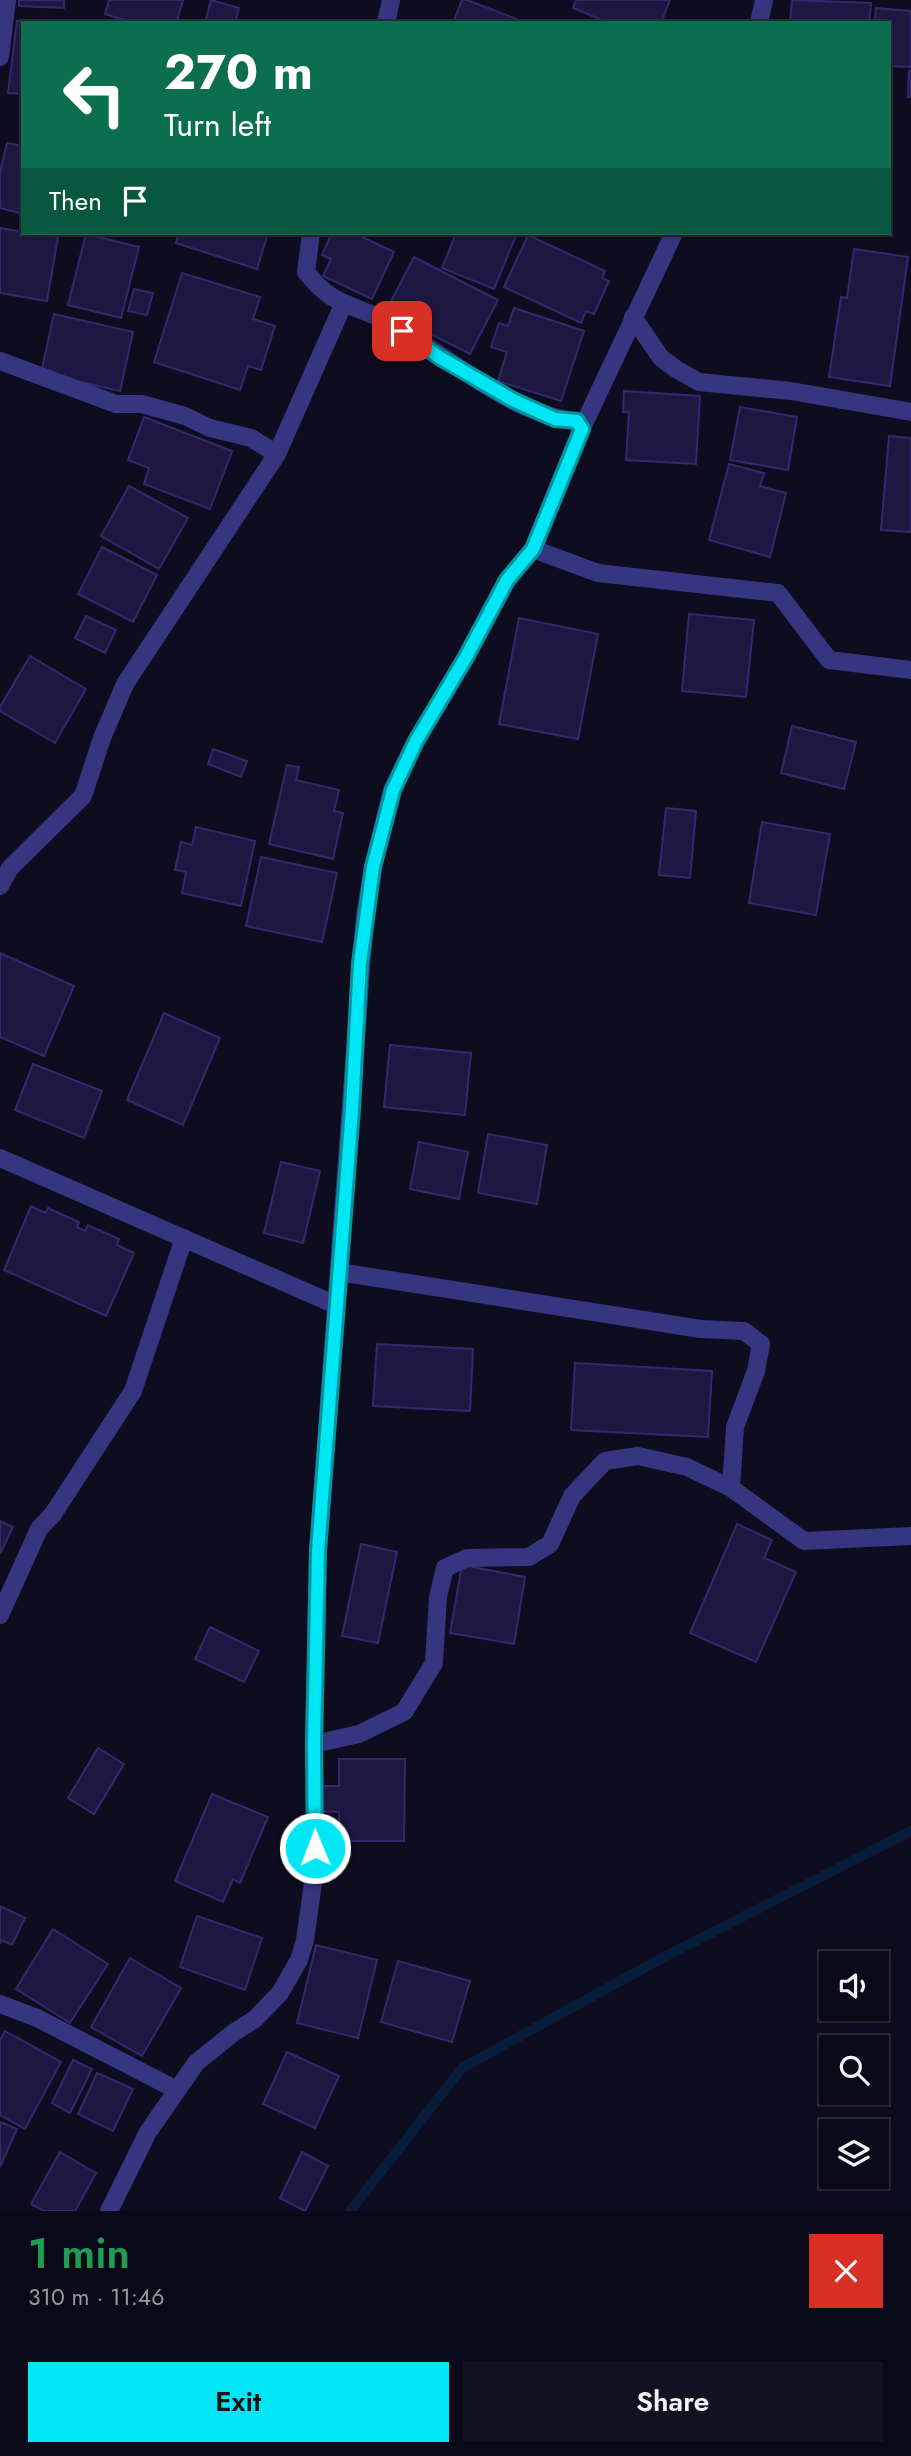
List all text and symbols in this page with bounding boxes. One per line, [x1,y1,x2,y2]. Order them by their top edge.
text: 270 m [164,37,313,107]
icon: left [49,49,140,140]
text: Turn left [164,102,271,148]
text: Then [49,182,102,220]
icon: arrive [116,182,154,220]
pin [372,301,432,361]
icon: arrive [383,312,421,350]
position arrow [278,1811,352,1885]
map controls [819,1951,889,2189]
button: sound [819,1951,889,2021]
button: search [819,2035,889,2105]
button: layers [819,2119,889,2189]
text: 1 min [28,2223,130,2284]
button: close [809,2234,883,2308]
text: 310 m · 11:46 [28,2280,165,2314]
button: Exit [28,2362,449,2442]
button: Share [463,2362,883,2442]

